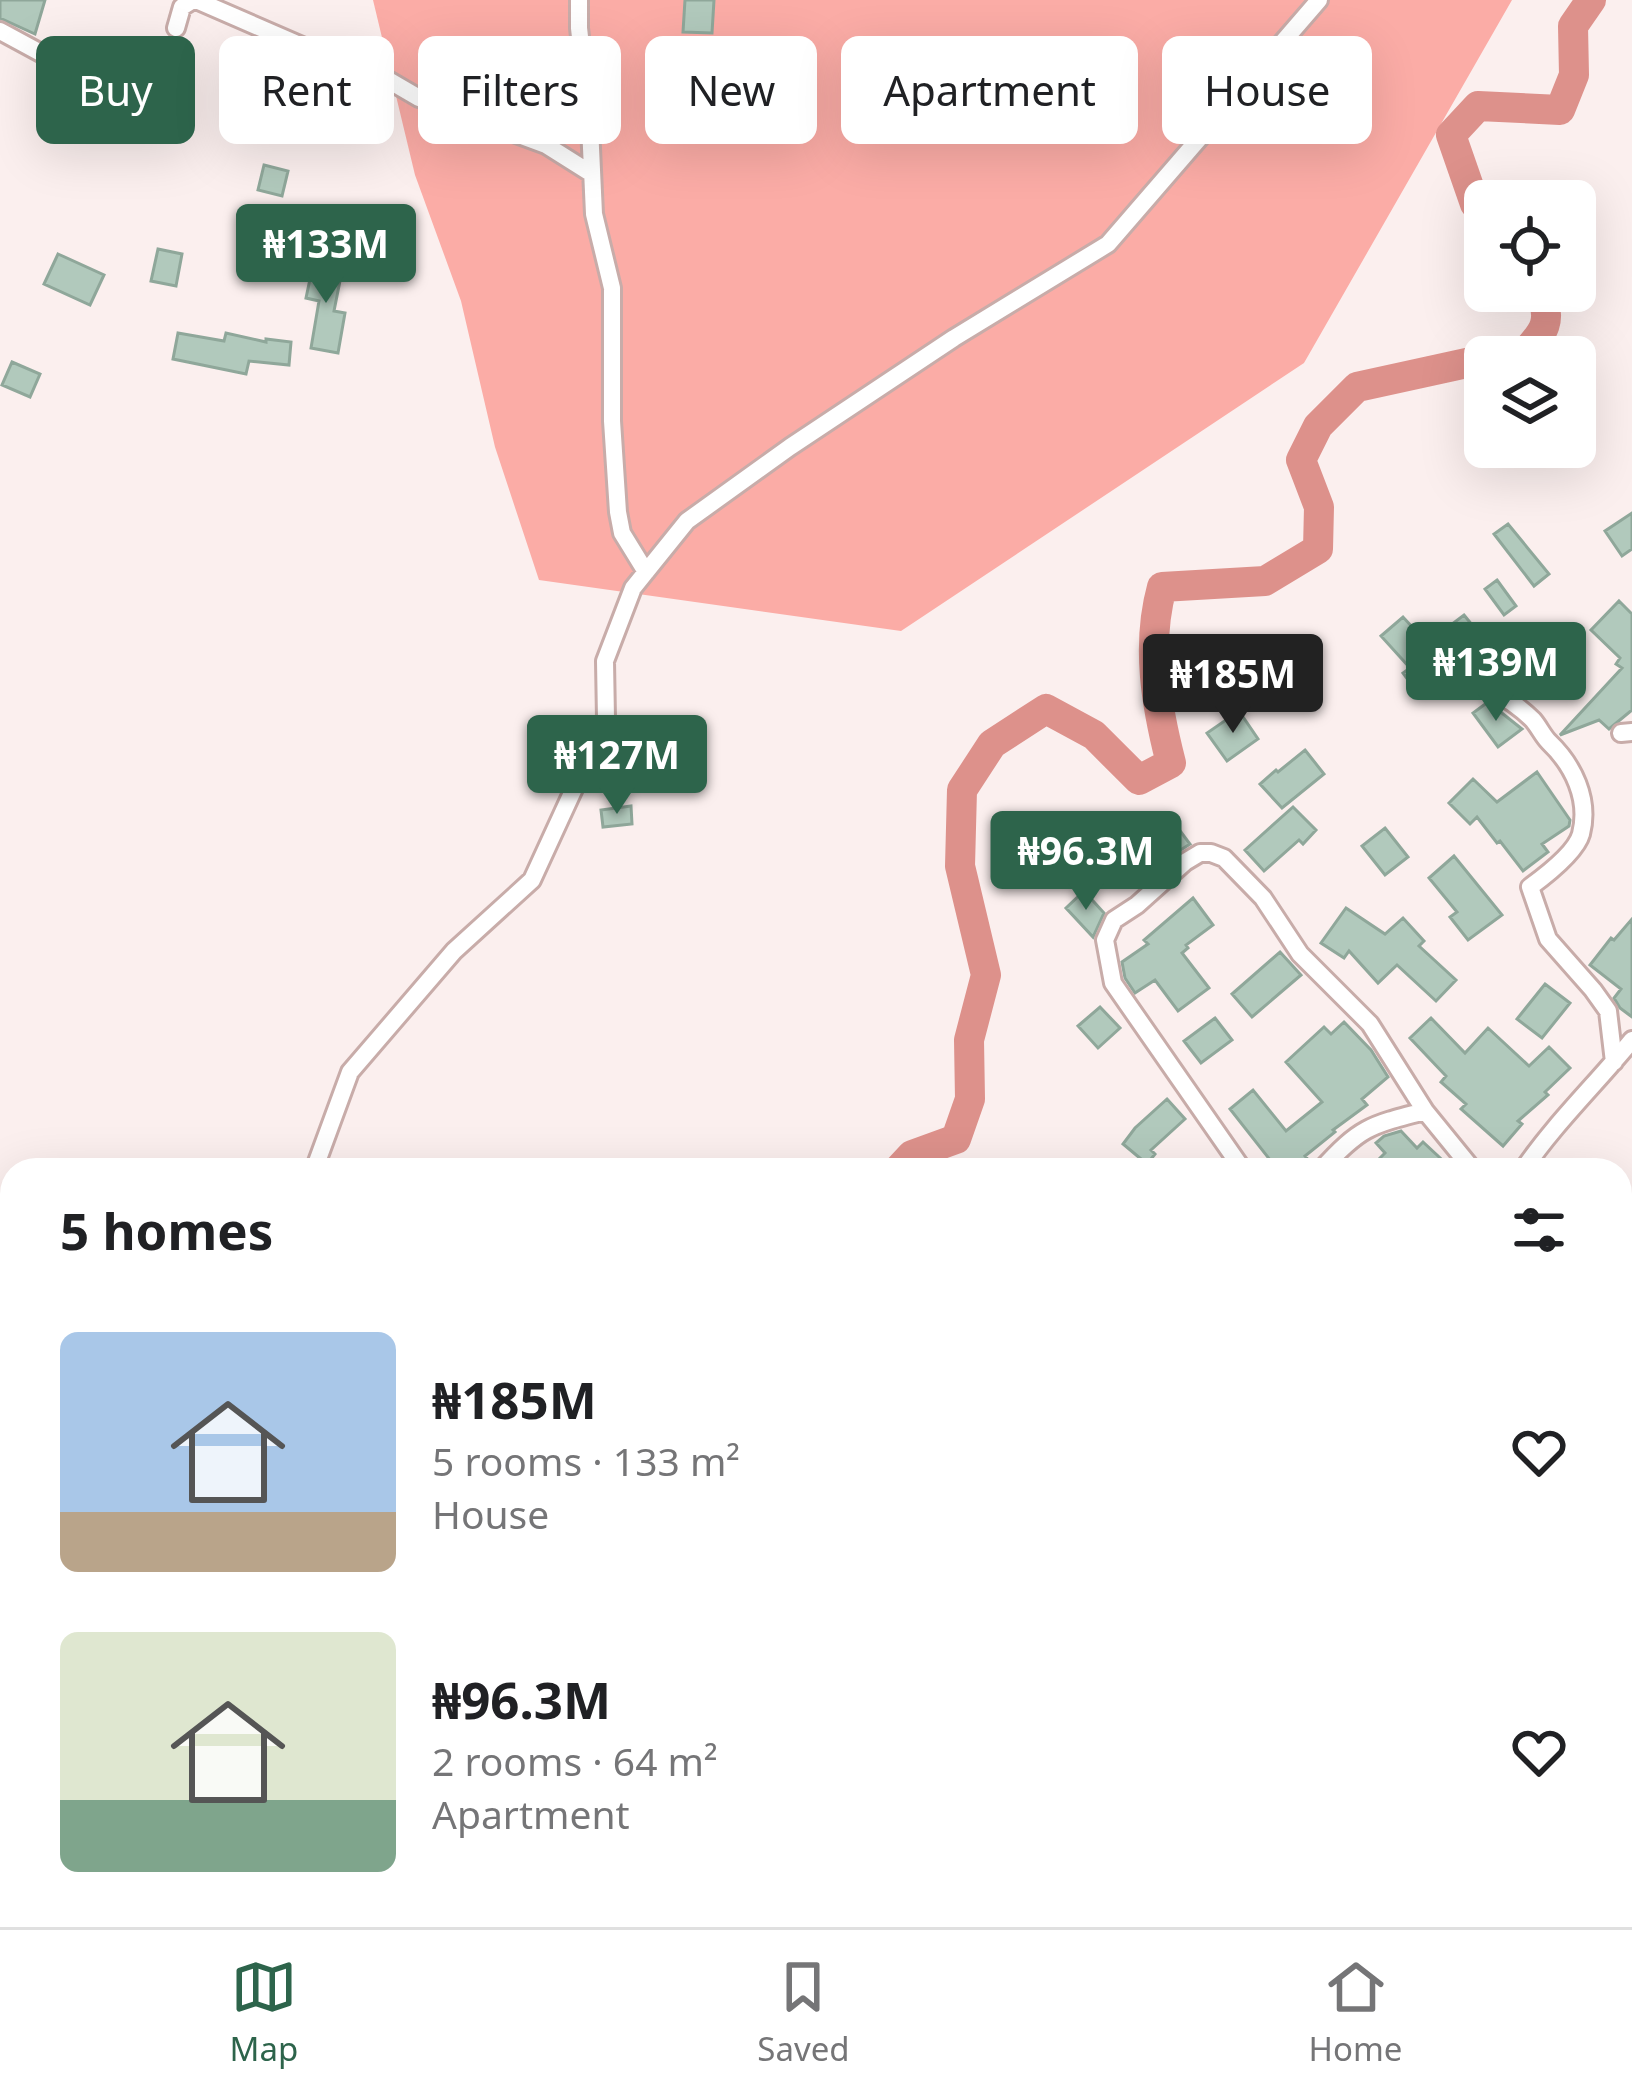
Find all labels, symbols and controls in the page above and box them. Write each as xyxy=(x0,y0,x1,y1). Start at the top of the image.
chip: Buy xyxy=(36,36,195,144)
chip: Rent xyxy=(219,36,394,144)
chip: Filters xyxy=(418,36,621,144)
chip: New xyxy=(645,36,817,144)
chip: Apartment xyxy=(841,36,1138,144)
chip: House xyxy=(1162,36,1372,144)
map controls xyxy=(1464,180,1596,468)
button: locate xyxy=(1464,180,1596,312)
pin: ₦133M xyxy=(242,204,410,306)
text: ₦133M xyxy=(263,216,389,269)
button: layers xyxy=(1464,336,1596,468)
pin: ₦139M xyxy=(1412,622,1580,724)
pin: ₦185M xyxy=(1149,634,1317,736)
text: ₦139M xyxy=(1433,634,1559,687)
text: ₦185M xyxy=(1170,646,1296,699)
pin: ₦127M xyxy=(533,715,701,817)
text: ₦127M xyxy=(554,727,680,780)
pin: ₦96.3M xyxy=(988,811,1184,913)
text: ₦96.3M xyxy=(1018,823,1154,876)
text: 5 homes xyxy=(60,1195,273,1265)
icon: filters xyxy=(1506,1197,1572,1263)
text: ₦185M xyxy=(432,1364,597,1434)
icon: home xyxy=(156,1380,300,1524)
icon: heart xyxy=(1506,1419,1572,1485)
text: 5 rooms · 133 m² xyxy=(432,1434,740,1487)
text: House xyxy=(432,1487,549,1540)
text: ₦96.3M xyxy=(432,1664,611,1734)
icon: home xyxy=(156,1680,300,1824)
icon: heart xyxy=(1506,1719,1572,1785)
text: 2 rooms · 64 m² xyxy=(432,1734,718,1787)
text: Apartment xyxy=(432,1787,630,1840)
tab: Map xyxy=(230,1954,298,2071)
tab: Saved xyxy=(757,1954,850,2071)
tab: Home xyxy=(1309,1954,1402,2071)

